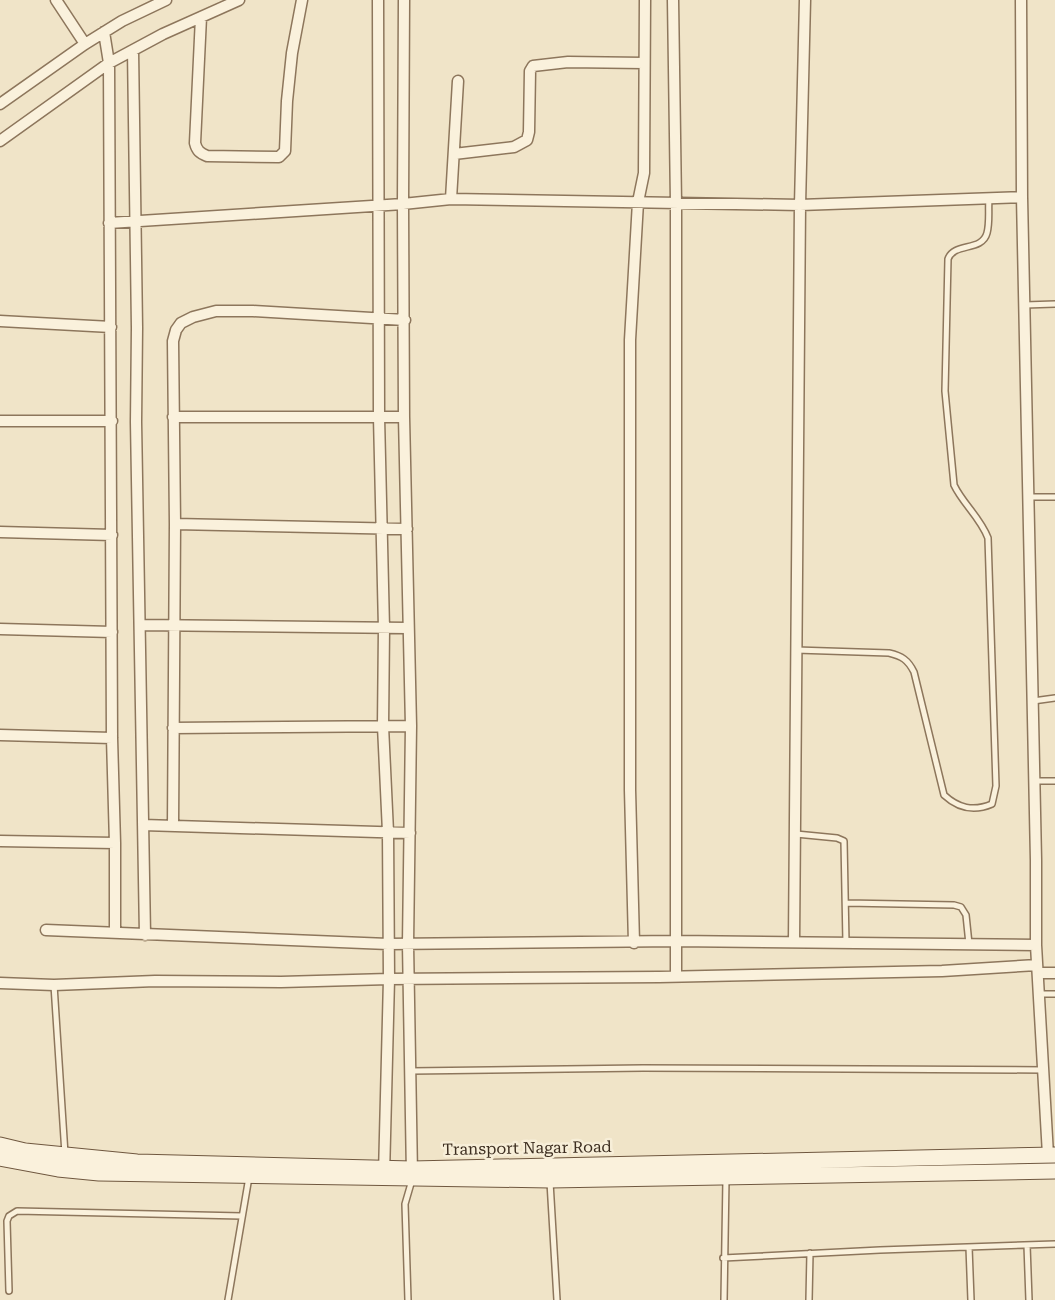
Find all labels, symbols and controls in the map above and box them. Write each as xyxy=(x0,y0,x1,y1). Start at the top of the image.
street label: Transport Nagar Road xyxy=(442,1137,612,1159)

